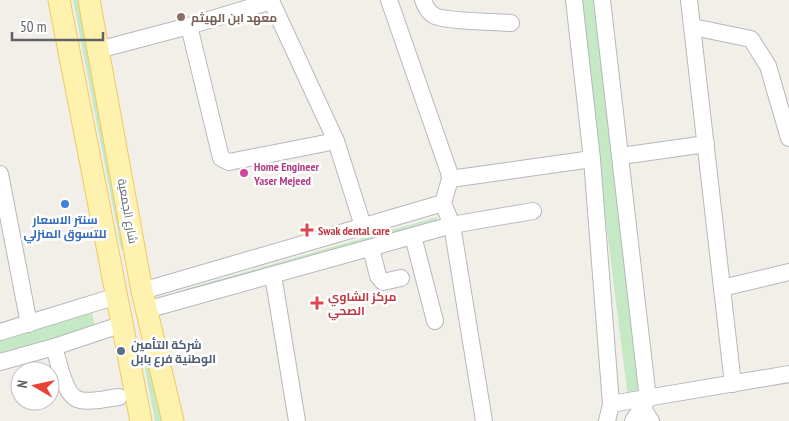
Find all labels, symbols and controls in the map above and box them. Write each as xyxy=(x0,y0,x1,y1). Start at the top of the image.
scale bar xyxy=(12,10,104,42)
place label: معهد ابن الهيثم xyxy=(191,10,277,26)
marker: معهد ابن الهيثم xyxy=(175,11,187,23)
text: 50 m xyxy=(20,17,46,36)
place label: Home Engineer Yaser Mejeed xyxy=(253,159,320,188)
marker: Home Engineer Yaser Mejeed xyxy=(238,167,250,179)
street label: شارع الجمعية xyxy=(114,177,141,245)
marker: سنتر الاسعار للتسوق المنزلي xyxy=(59,198,71,210)
place label: سنتر الاسعار للتسوق المنزلي xyxy=(24,212,106,244)
marker: Swak dental care xyxy=(300,223,314,237)
place label: Swak dental care xyxy=(318,223,390,238)
place label: مركز الشاوي الصحي xyxy=(328,289,396,321)
marker: مركز الشاوي الصحي xyxy=(310,296,324,310)
place label: شركة التأمين الوطنية فرع بابل xyxy=(131,337,216,368)
marker: شركة التأمين الوطنية فرع بابل xyxy=(115,345,127,357)
north arrow xyxy=(10,361,60,411)
text: N xyxy=(13,379,32,389)

